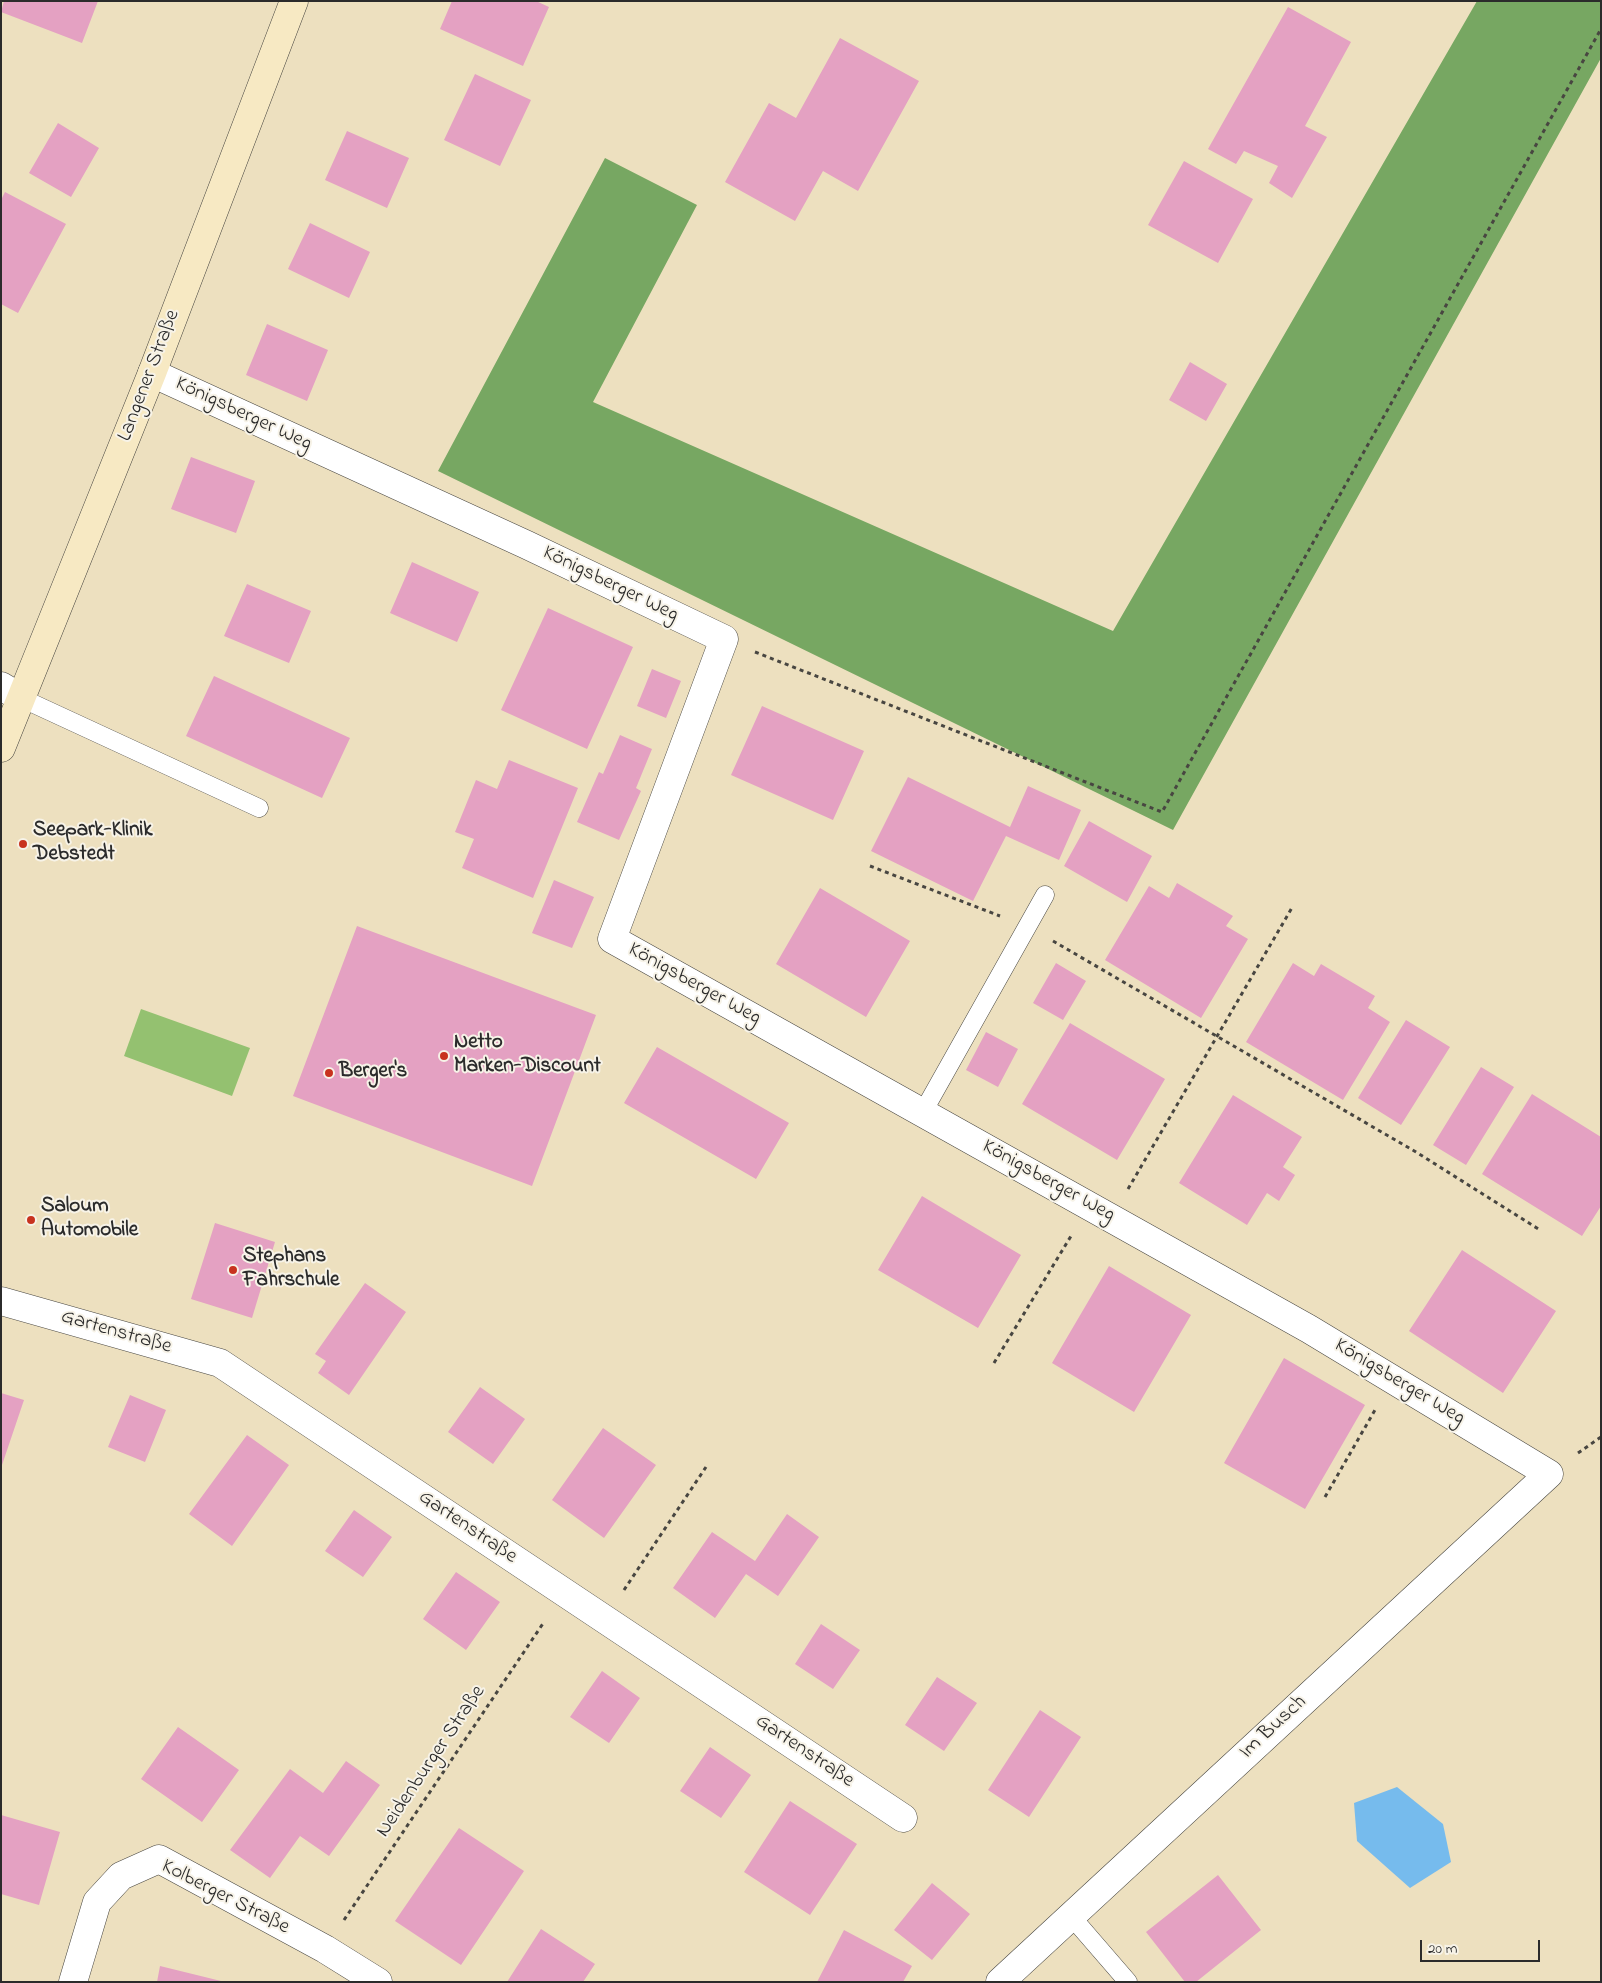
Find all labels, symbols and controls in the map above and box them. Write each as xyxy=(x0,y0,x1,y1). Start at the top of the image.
street label: Langener Straße xyxy=(113,307,187,445)
street label: Königsberger Weg xyxy=(171,372,315,458)
street label: Königsberger Weg xyxy=(538,541,682,629)
place label: Seepark-Klinik Debstedt xyxy=(33,819,152,869)
marker: Seepark-Klinik Debstedt xyxy=(17,838,29,850)
street label: Königsberger Weg xyxy=(623,938,765,1032)
place label: Netto Marken-Discount xyxy=(454,1031,601,1081)
marker: Netto Marken-Discount xyxy=(438,1050,450,1062)
place label: Berger's xyxy=(339,1060,407,1086)
marker: Berger's xyxy=(323,1067,335,1079)
street label: Königsberger Weg xyxy=(977,1135,1119,1229)
place label: Saloum Automobile xyxy=(41,1195,138,1245)
marker: Saloum Automobile xyxy=(25,1214,37,1226)
place label: Stephans Fahrschule xyxy=(243,1245,339,1295)
marker: Stephans Fahrschule xyxy=(227,1264,239,1276)
street label: Gartenstraße xyxy=(58,1305,174,1361)
street label: Königsberger Weg xyxy=(1329,1334,1469,1432)
street label: Gartenstraße xyxy=(413,1486,521,1570)
street label: Neidenburger Straße xyxy=(372,1681,492,1843)
street label: Im Busch xyxy=(1235,1691,1313,1765)
street label: Gartenstraße xyxy=(750,1710,858,1794)
street label: Kolberger Straße xyxy=(157,1855,293,1941)
scale bar xyxy=(1422,1930,1542,1962)
text: 20 m xyxy=(1428,1938,1457,1960)

